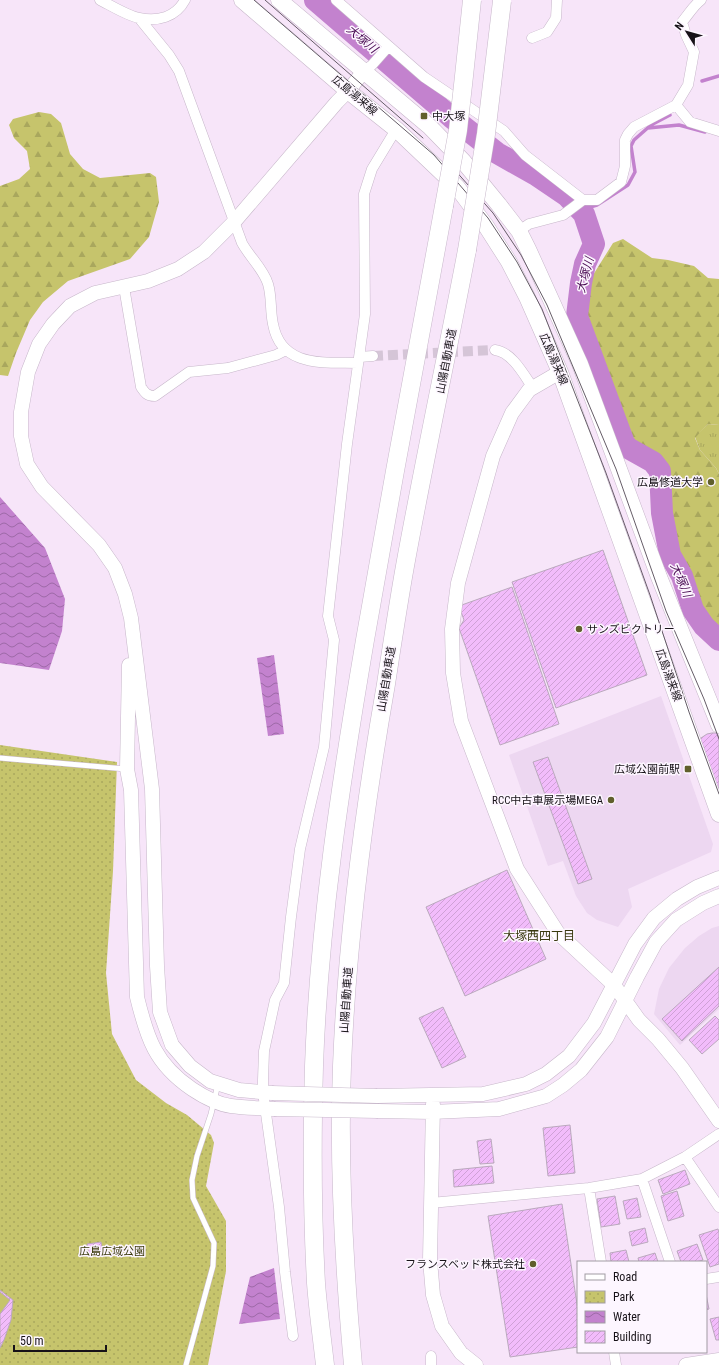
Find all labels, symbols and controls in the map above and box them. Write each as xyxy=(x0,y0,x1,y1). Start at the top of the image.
north arrow xyxy=(667,12,707,52)
text: N xyxy=(672,19,687,33)
water label: 大塚川 xyxy=(344,22,382,57)
street label: 広島湯来線 xyxy=(329,73,380,118)
place label: 中大塚 xyxy=(432,110,465,123)
marker: 中大塚 xyxy=(419,111,429,121)
water label: 大塚川 xyxy=(574,254,597,294)
street label: 山陽自動車道 xyxy=(434,327,459,395)
street label: 広島湯来線 xyxy=(537,331,570,387)
place label: 広島修道大学 xyxy=(637,476,703,489)
marker: 広島修道大学 xyxy=(706,477,716,487)
water label: 大塚川 xyxy=(668,561,695,601)
place label: サンズビクトリー xyxy=(587,623,675,636)
marker: サンズビクトリー xyxy=(574,624,584,634)
street label: 山陽自動車道 xyxy=(375,645,398,713)
street label: 広島湯来線 xyxy=(653,647,684,703)
place label: 広域公園前駅 xyxy=(614,763,680,776)
marker: 広域公園前駅 xyxy=(683,764,693,774)
place label: RCC中古車展示場MEGA xyxy=(492,794,604,807)
marker: RCC中古車展示場MEGA xyxy=(606,795,616,805)
district label: 大塚西四丁目 xyxy=(503,929,575,943)
street label: 山陽自動車道 xyxy=(338,967,355,1033)
park label: 広島広域公園 xyxy=(79,1245,145,1258)
place label: フランスベッド株式会社 xyxy=(405,1258,525,1271)
marker: フランスベッド株式会社 xyxy=(528,1259,538,1269)
legend xyxy=(577,1261,707,1353)
text: Road xyxy=(613,1270,637,1284)
text: Park xyxy=(613,1290,635,1304)
text: Water xyxy=(613,1310,641,1324)
scale bar xyxy=(14,1327,106,1353)
text: Building xyxy=(613,1330,651,1344)
text: 50 m xyxy=(20,1334,44,1348)

